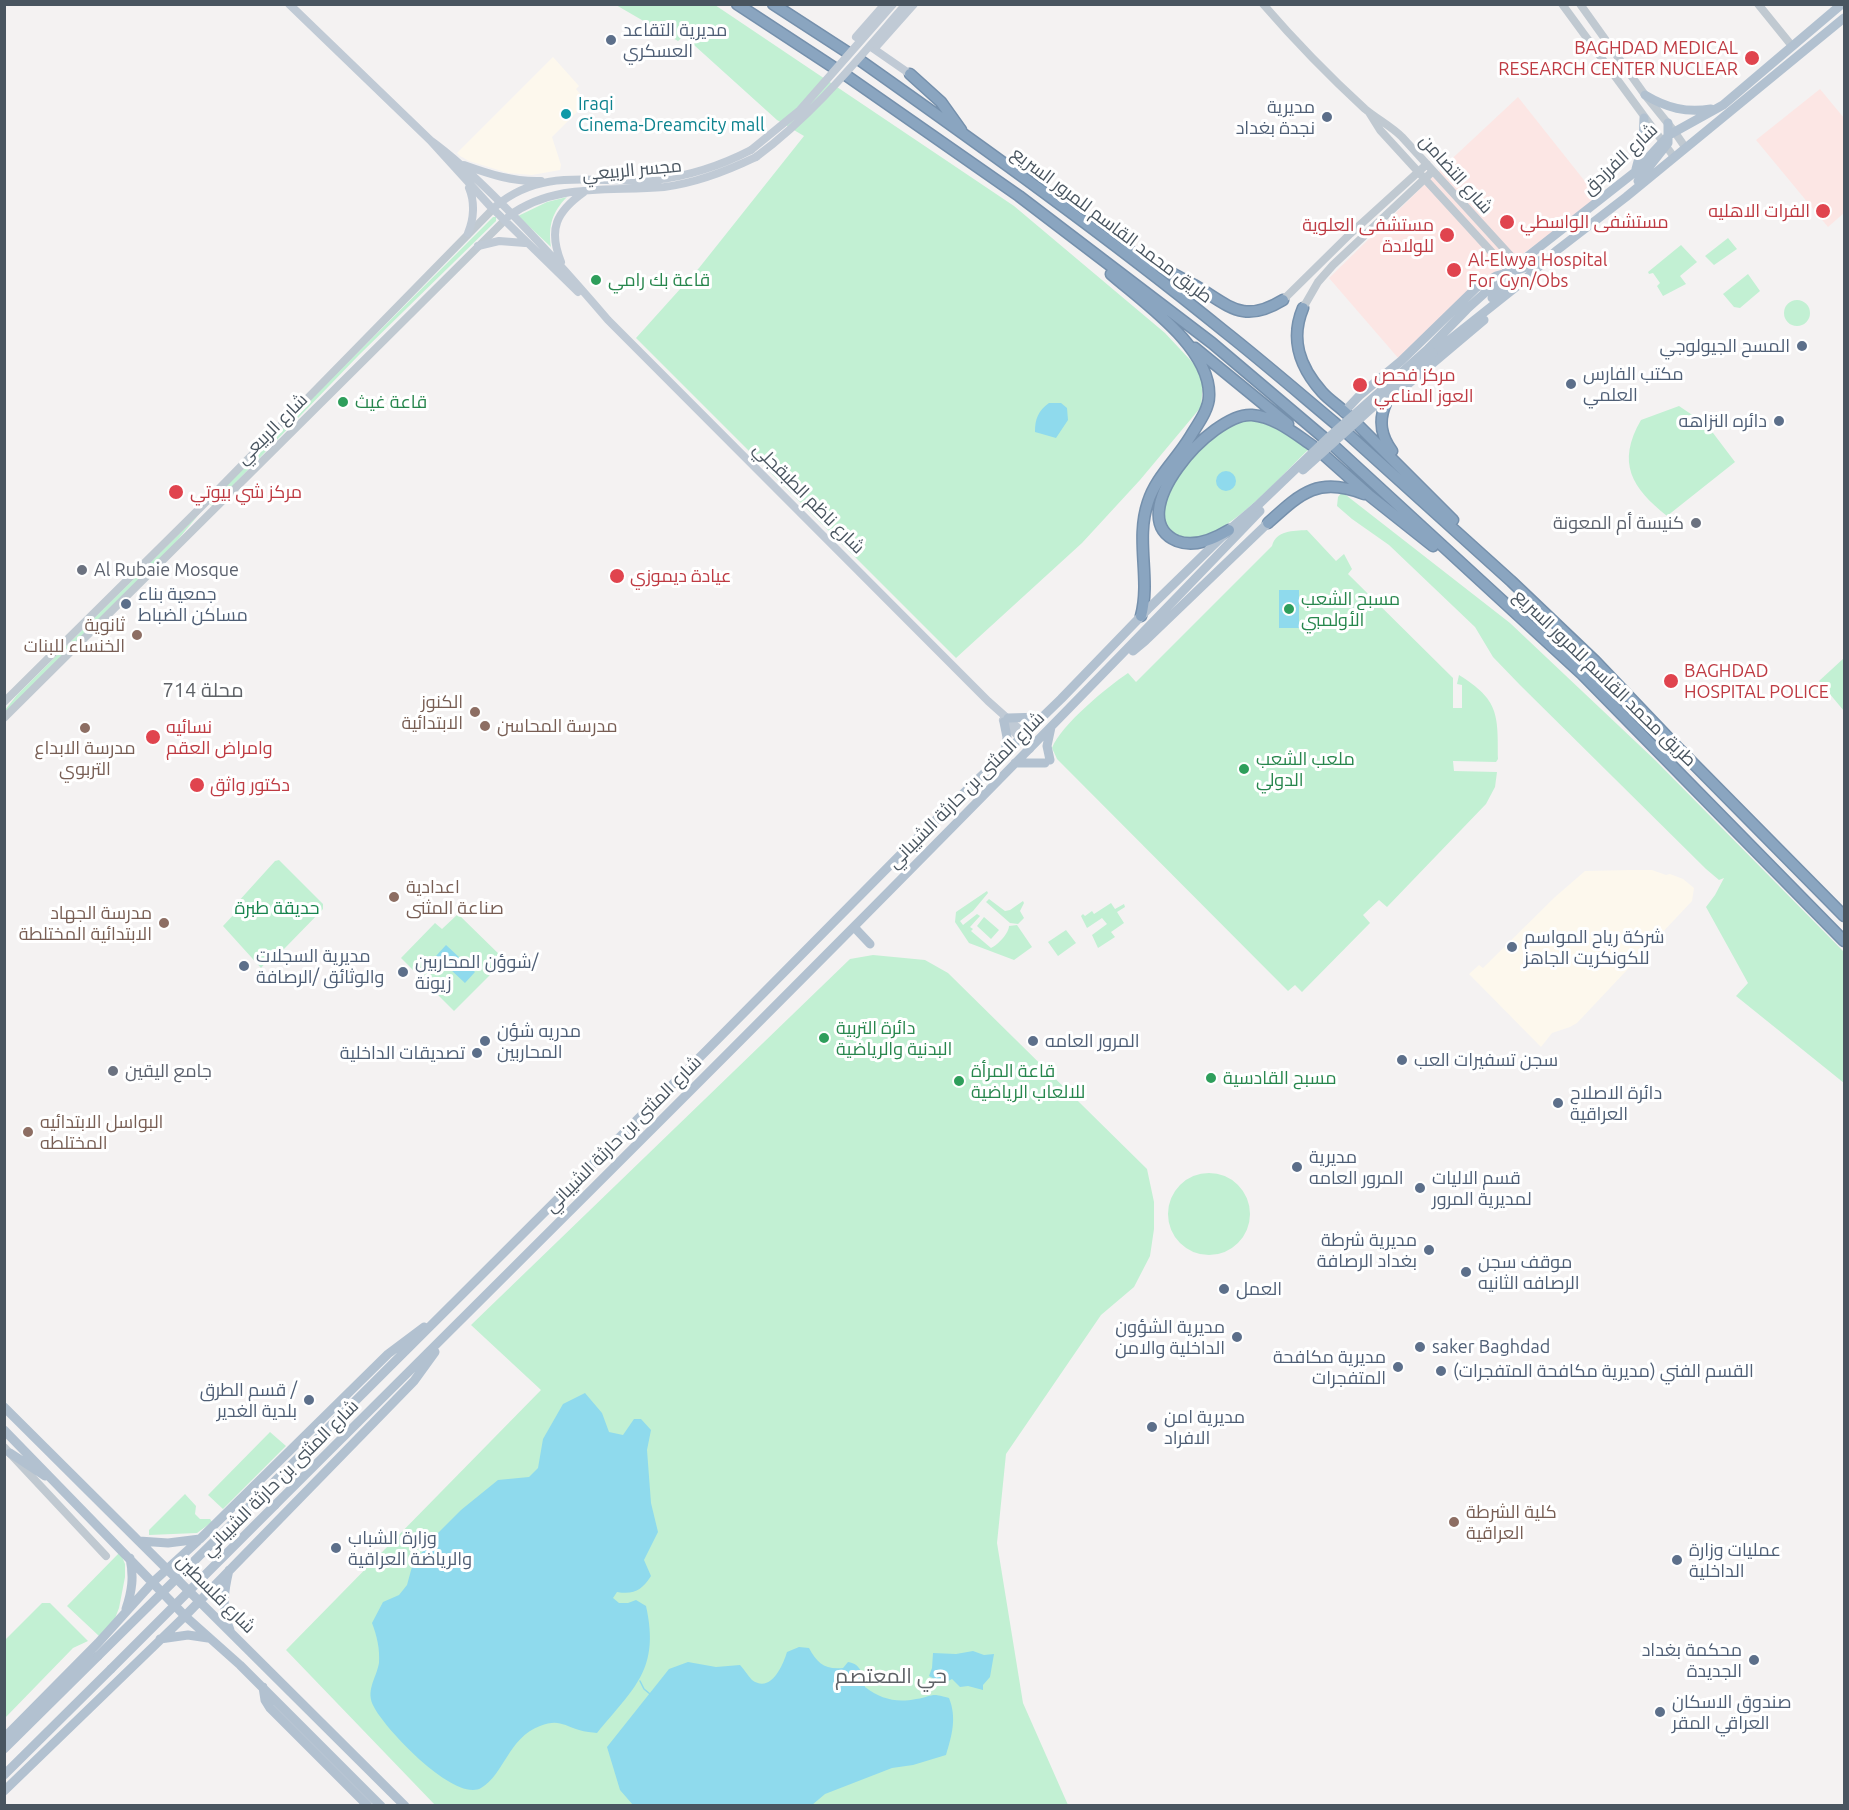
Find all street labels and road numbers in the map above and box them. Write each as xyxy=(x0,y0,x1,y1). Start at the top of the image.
street label: شارع الفرزدق xyxy=(1578,119,1662,199)
street label: شارع التضامن xyxy=(1415,130,1497,218)
street label: طريق محمد القاسم للمرور السريع xyxy=(1007,142,1217,308)
street label: مجسر الربيعي xyxy=(581,155,683,185)
street label: شارع الربيعي xyxy=(232,389,312,469)
street label: شارع ناظم الطبقجلي xyxy=(749,438,869,558)
street label: طريق محمد القاسم للمرور السريع xyxy=(1509,585,1701,771)
street label: شارع المثنى بن حارثة الشيباني xyxy=(883,707,1049,873)
street label: شارع المثنى بن حارثة الشيباني xyxy=(540,1051,706,1217)
street label: شارع المثنى بن حارثة الشيباني xyxy=(197,1395,363,1561)
street label: شارع فلسطين xyxy=(172,1550,260,1638)

